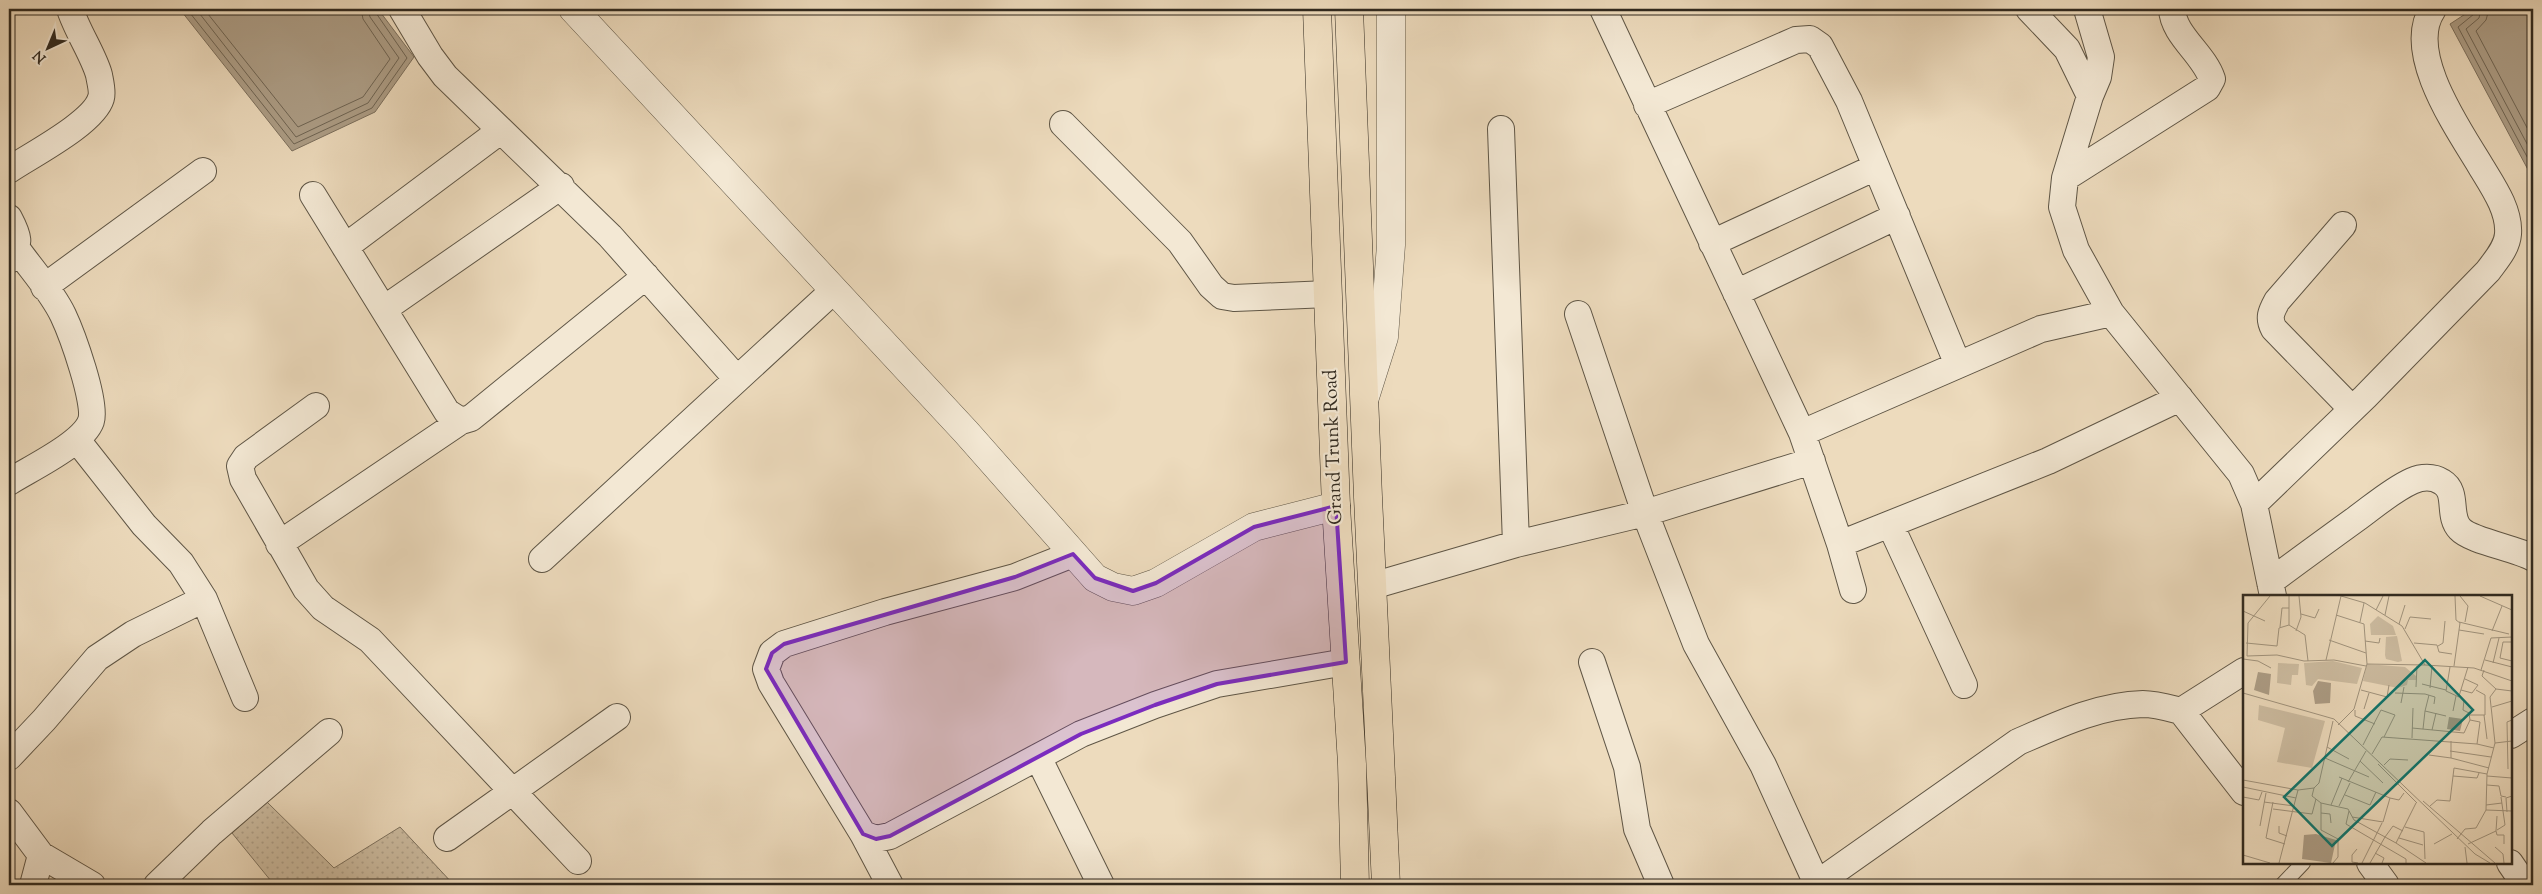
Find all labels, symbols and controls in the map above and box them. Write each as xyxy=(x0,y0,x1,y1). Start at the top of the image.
north arrow xyxy=(22,22,72,72)
text: N xyxy=(29,45,51,67)
street label: Grand Trunk Road xyxy=(1318,369,1350,525)
inset map xyxy=(2243,595,2512,864)

